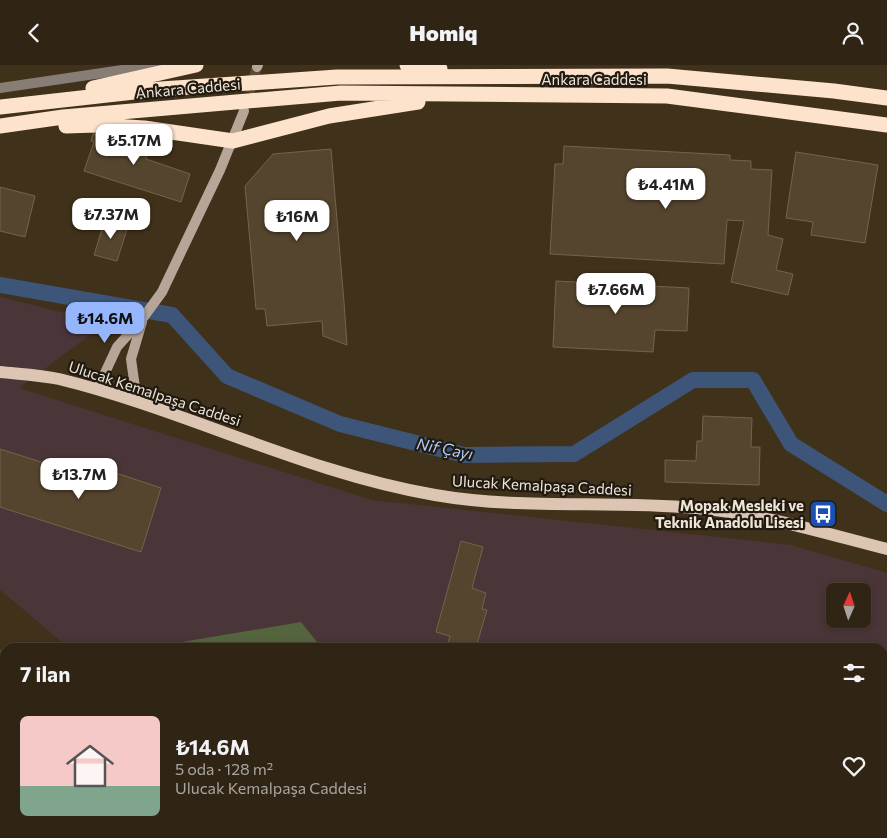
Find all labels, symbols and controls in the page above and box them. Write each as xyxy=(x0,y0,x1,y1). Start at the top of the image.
icon: back xyxy=(20,19,48,47)
text: Homiq xyxy=(409,19,478,46)
icon: person xyxy=(839,19,867,47)
street label: Ankara Caddesi xyxy=(541,70,647,88)
street label: Ankara Caddesi xyxy=(135,74,241,102)
pin: ₺5.17M xyxy=(93,123,175,166)
text: ₺5.17M xyxy=(107,130,161,149)
pin: ₺4.41M xyxy=(625,167,707,210)
text: ₺4.41M xyxy=(637,174,695,193)
pin: ₺7.37M xyxy=(70,197,152,240)
pin: ₺16M xyxy=(267,199,327,242)
text: ₺7.37M xyxy=(83,204,139,223)
text: ₺16M xyxy=(275,206,319,225)
pin: ₺7.66M xyxy=(575,273,657,315)
text: ₺7.66M xyxy=(587,279,645,298)
pin: ₺14.6M xyxy=(64,301,146,344)
text: ₺14.6M xyxy=(77,308,133,327)
street label: Ulucak Kemalpaşa Caddesi xyxy=(67,357,243,429)
water label: Nif Çayı xyxy=(415,433,475,463)
pin: ₺13.7M xyxy=(38,457,120,500)
text: ₺13.7M xyxy=(51,464,107,483)
street label: Ulucak Kemalpaşa Caddesi xyxy=(452,471,632,499)
place label: Mopak Mesleki ve Teknik Anadolu Lisesi xyxy=(655,496,804,531)
bus stop icon: Mopak Mesleki ve Teknik Anadolu Lisesi xyxy=(808,499,838,529)
north arrow xyxy=(826,583,871,627)
map controls xyxy=(826,583,871,628)
icon: filters xyxy=(840,659,868,687)
text: 7 ilan xyxy=(20,661,70,686)
text: ₺14.6M xyxy=(175,734,250,759)
icon: home xyxy=(60,736,120,796)
icon: heart xyxy=(840,752,868,780)
text: 5 oda · 128 m² xyxy=(175,759,273,778)
text: Ulucak Kemalpaşa Caddesi xyxy=(175,778,367,797)

